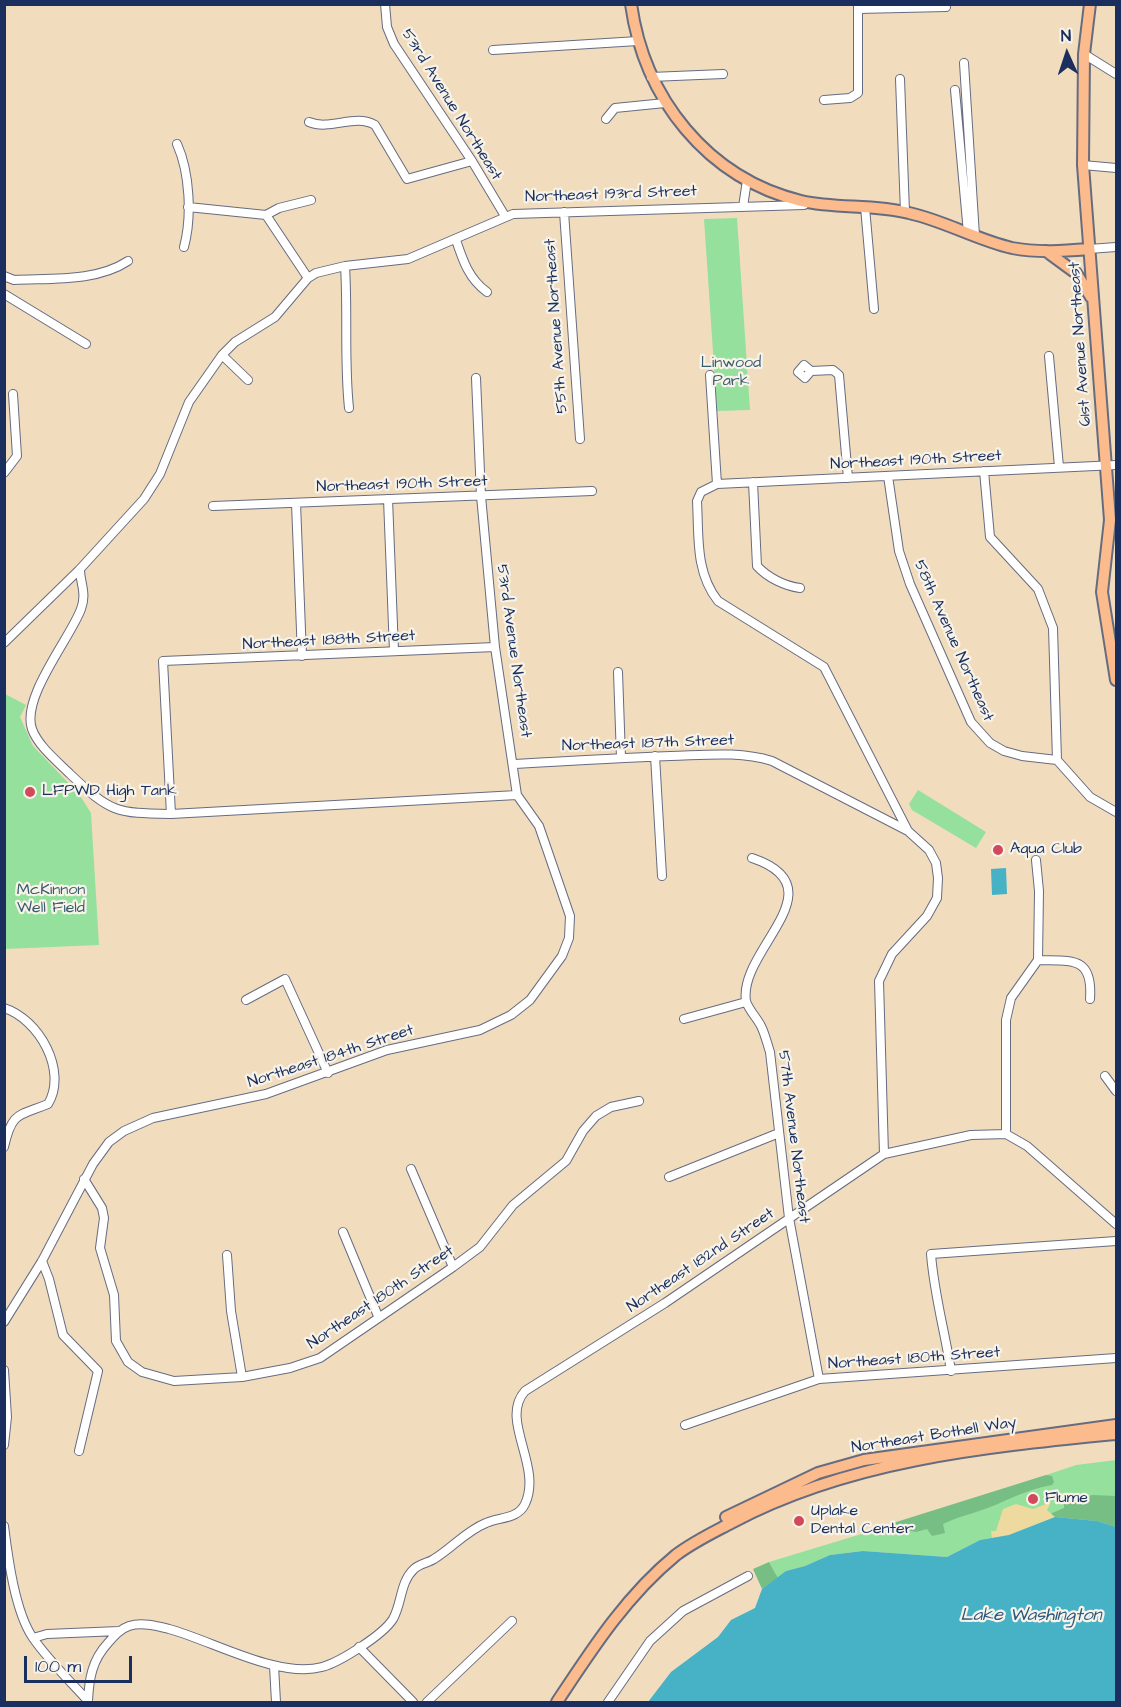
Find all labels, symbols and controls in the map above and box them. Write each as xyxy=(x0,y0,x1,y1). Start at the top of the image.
north arrow xyxy=(1037,24,1097,84)
text: N xyxy=(1060,25,1072,47)
street label: 53rd Avenue Northeast xyxy=(397,26,505,184)
street label: Northeast 193rd Street xyxy=(525,182,697,208)
street label: 55th Avenue Northeast xyxy=(541,238,573,414)
street label: 61st Avenue Northeast xyxy=(1066,261,1096,427)
park label: Linwood Park xyxy=(701,354,761,392)
street label: Northeast 190th Street xyxy=(830,447,1002,475)
street label: Northeast 190th Street xyxy=(316,472,488,498)
street label: 58th Avenue Northeast xyxy=(909,557,997,725)
street label: 53rd Avenue Northeast xyxy=(491,563,535,739)
street label: Northeast 188th Street xyxy=(242,627,416,655)
street label: Northeast 187th Street xyxy=(562,731,734,757)
place label: LFPWD High Tank xyxy=(42,782,177,802)
marker: LFPWD High Tank xyxy=(23,785,37,799)
place label: Aqua Club xyxy=(1010,840,1082,860)
marker: Aqua Club xyxy=(991,843,1005,857)
park label: McKinnon Well Field xyxy=(17,881,85,919)
street label: Northeast 184th Street xyxy=(246,1021,416,1093)
street label: 57th Avenue Northeast xyxy=(773,1050,813,1224)
street label: Northeast 182nd Street xyxy=(624,1205,778,1317)
street label: Northeast 180th Street xyxy=(304,1242,458,1354)
street label: Northeast 180th Street xyxy=(827,1343,1001,1375)
street label: Northeast Bothell Way xyxy=(850,1413,1018,1459)
place label: Flume xyxy=(1045,1489,1088,1509)
marker: Flume xyxy=(1026,1492,1040,1506)
place label: Uplake Dental Center xyxy=(811,1502,914,1540)
marker: Uplake Dental Center xyxy=(792,1514,806,1528)
water label: Lake Washington xyxy=(960,1605,1102,1627)
scale bar xyxy=(27,1644,135,1682)
text: 100 m xyxy=(35,1654,81,1679)

